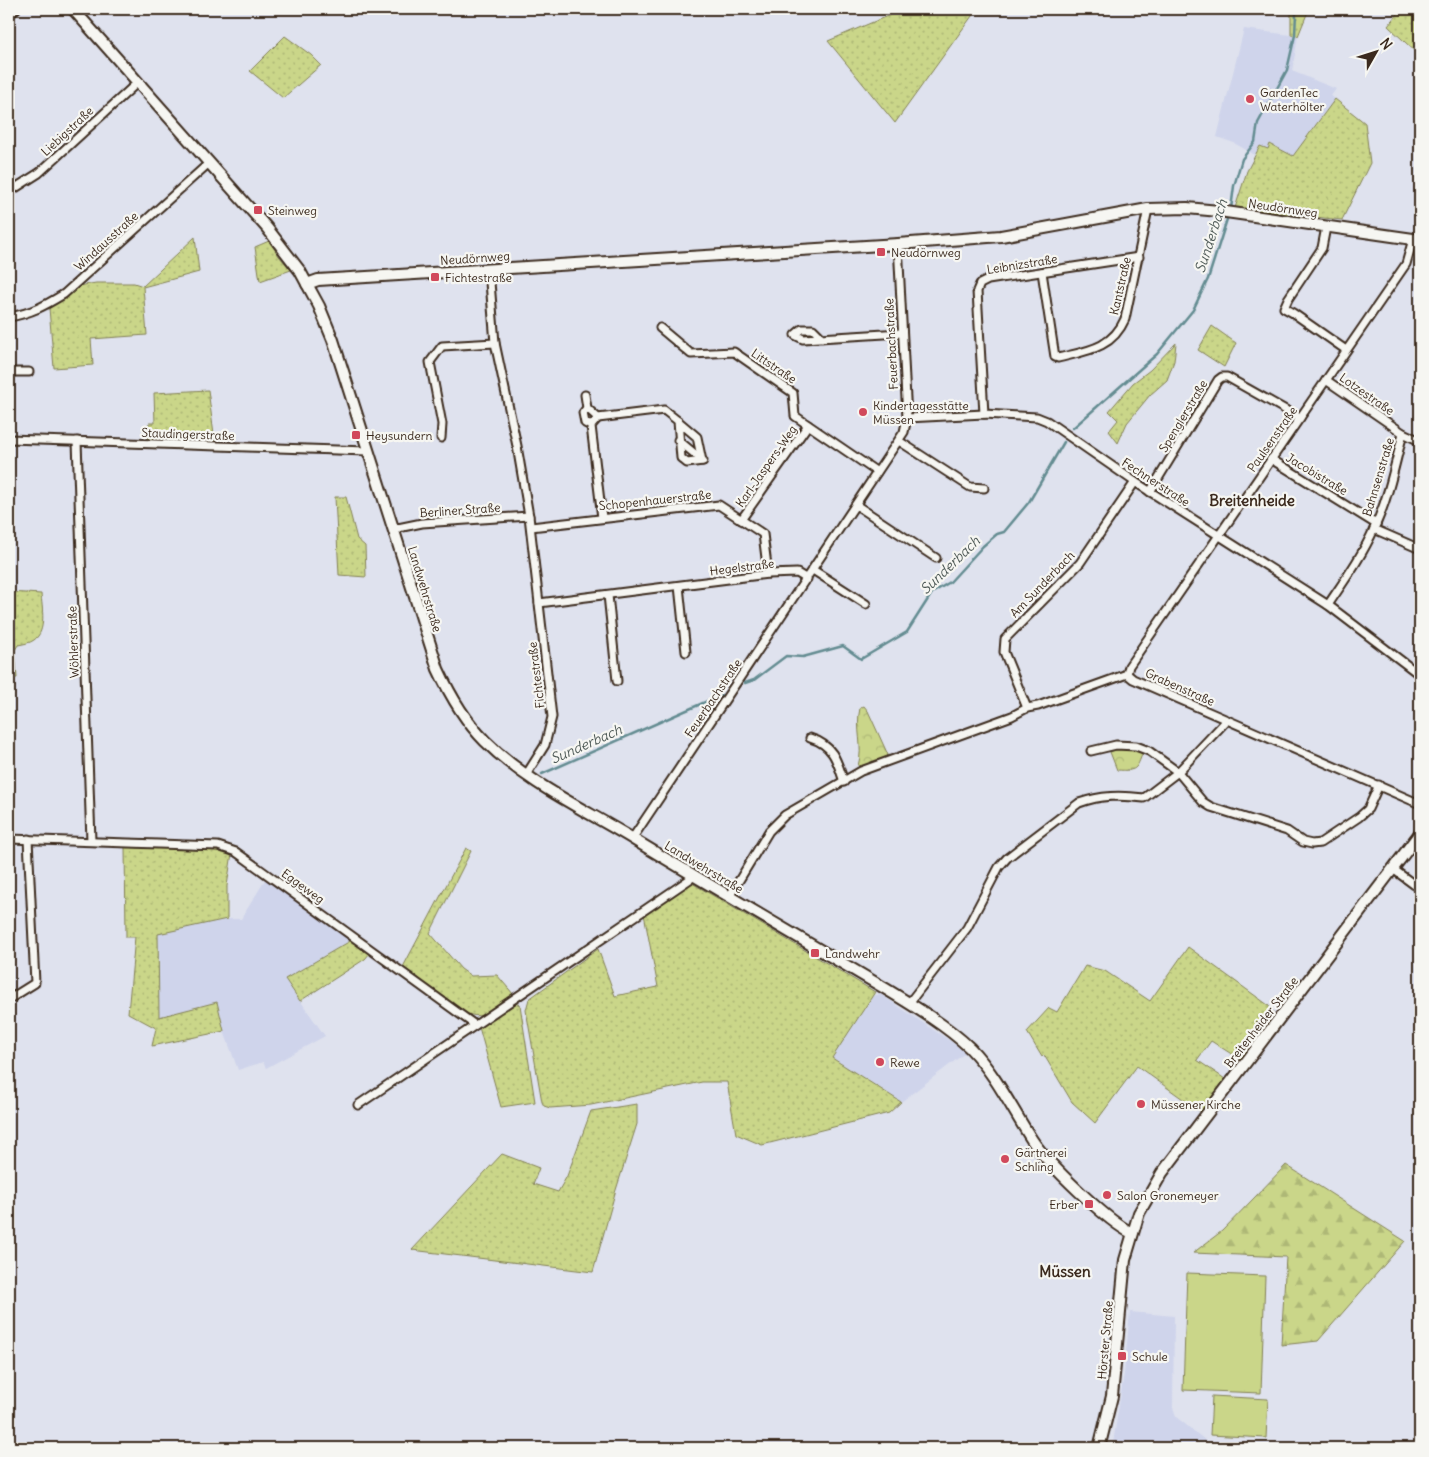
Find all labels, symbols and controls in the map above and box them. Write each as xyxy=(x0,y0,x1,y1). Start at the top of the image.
north arrow xyxy=(1352,28,1402,78)
text: N xyxy=(1376,34,1396,53)
place label: GardenTec Waterhölter xyxy=(1260,85,1324,114)
marker: GardenTec Waterhölter xyxy=(1244,93,1256,105)
street label: Liebigstraße xyxy=(38,103,96,159)
water label: Sunderbach xyxy=(1191,196,1232,275)
street label: Neudörnweg xyxy=(1247,196,1319,220)
place label: Steinweg xyxy=(268,203,317,218)
marker: Steinweg xyxy=(252,204,264,216)
street label: Windausstraße xyxy=(71,208,141,274)
place label: Neudörnweg xyxy=(891,245,961,260)
marker: Neudörnweg xyxy=(875,246,887,258)
street label: Neudörnweg xyxy=(440,248,510,268)
street label: Leibnizstraße xyxy=(986,251,1058,277)
street label: Kantstraße xyxy=(1106,255,1134,317)
place label: Fichtestraße xyxy=(445,270,512,285)
marker: Fichtestraße xyxy=(429,271,441,283)
street label: Feuerbachstraße xyxy=(881,298,901,390)
street label: Littstraße xyxy=(748,345,800,387)
street label: Lotzestraße xyxy=(1337,370,1397,418)
street label: Spenglerstraße xyxy=(1156,377,1210,455)
place label: Kindertagesstätte Müssen xyxy=(873,398,969,427)
street label: Paulsenstraße xyxy=(1244,403,1300,475)
marker: Kindertagesstätte Müssen xyxy=(857,406,869,418)
street label: Karl-Jaspers-Weg xyxy=(732,422,800,510)
street label: Staudingerstraße xyxy=(141,425,235,443)
place label: Heysundern xyxy=(366,428,433,443)
marker: Heysundern xyxy=(350,429,362,441)
street label: Bahnsenstraße xyxy=(1359,436,1397,518)
street label: Jacobistraße xyxy=(1284,450,1350,498)
street label: Fechnerstraße xyxy=(1119,454,1193,510)
street label: Schopenhauerstraße xyxy=(598,487,712,513)
district label: Breitenheide xyxy=(1209,491,1295,510)
street label: Berliner Straße xyxy=(419,500,501,520)
water label: Sunderbach xyxy=(916,531,984,598)
street label: Landwehrstraße xyxy=(405,544,445,634)
street label: Am Sunderbach xyxy=(1007,548,1077,620)
street label: Hegelstraße xyxy=(709,556,775,578)
street label: Wöhlerstraße xyxy=(64,606,82,678)
street label: Fichtestraße xyxy=(524,641,548,709)
street label: Feuerbachstraße xyxy=(681,656,745,740)
street label: Grabenstraße xyxy=(1143,665,1217,709)
water label: Sunderbach xyxy=(547,720,625,768)
street label: Landwehrstraße xyxy=(662,838,746,896)
street label: Eggeweg xyxy=(279,865,327,907)
place label: Landwehr xyxy=(825,946,880,961)
marker: Landwehr xyxy=(809,947,821,959)
street label: Breitenheider Straße xyxy=(1221,974,1301,1070)
place label: Rewe xyxy=(890,1055,920,1070)
marker: Rewe xyxy=(874,1056,886,1068)
place label: Müssener Kirche xyxy=(1151,1097,1241,1112)
marker: Müssener Kirche xyxy=(1135,1098,1147,1110)
place label: Gärtnerei Schling xyxy=(1015,1145,1067,1174)
marker: Gärtnerei Schling xyxy=(999,1153,1011,1165)
place label: Salon Gronemeyer xyxy=(1117,1188,1219,1203)
marker: Salon Gronemeyer xyxy=(1101,1189,1113,1201)
place label: Erber xyxy=(1049,1197,1079,1212)
marker: Erber xyxy=(1083,1198,1095,1210)
district label: Müssen xyxy=(1039,1262,1091,1281)
street label: Hörster Straße xyxy=(1094,1300,1116,1380)
place label: Schule xyxy=(1132,1349,1168,1364)
marker: Schule xyxy=(1116,1350,1128,1362)

